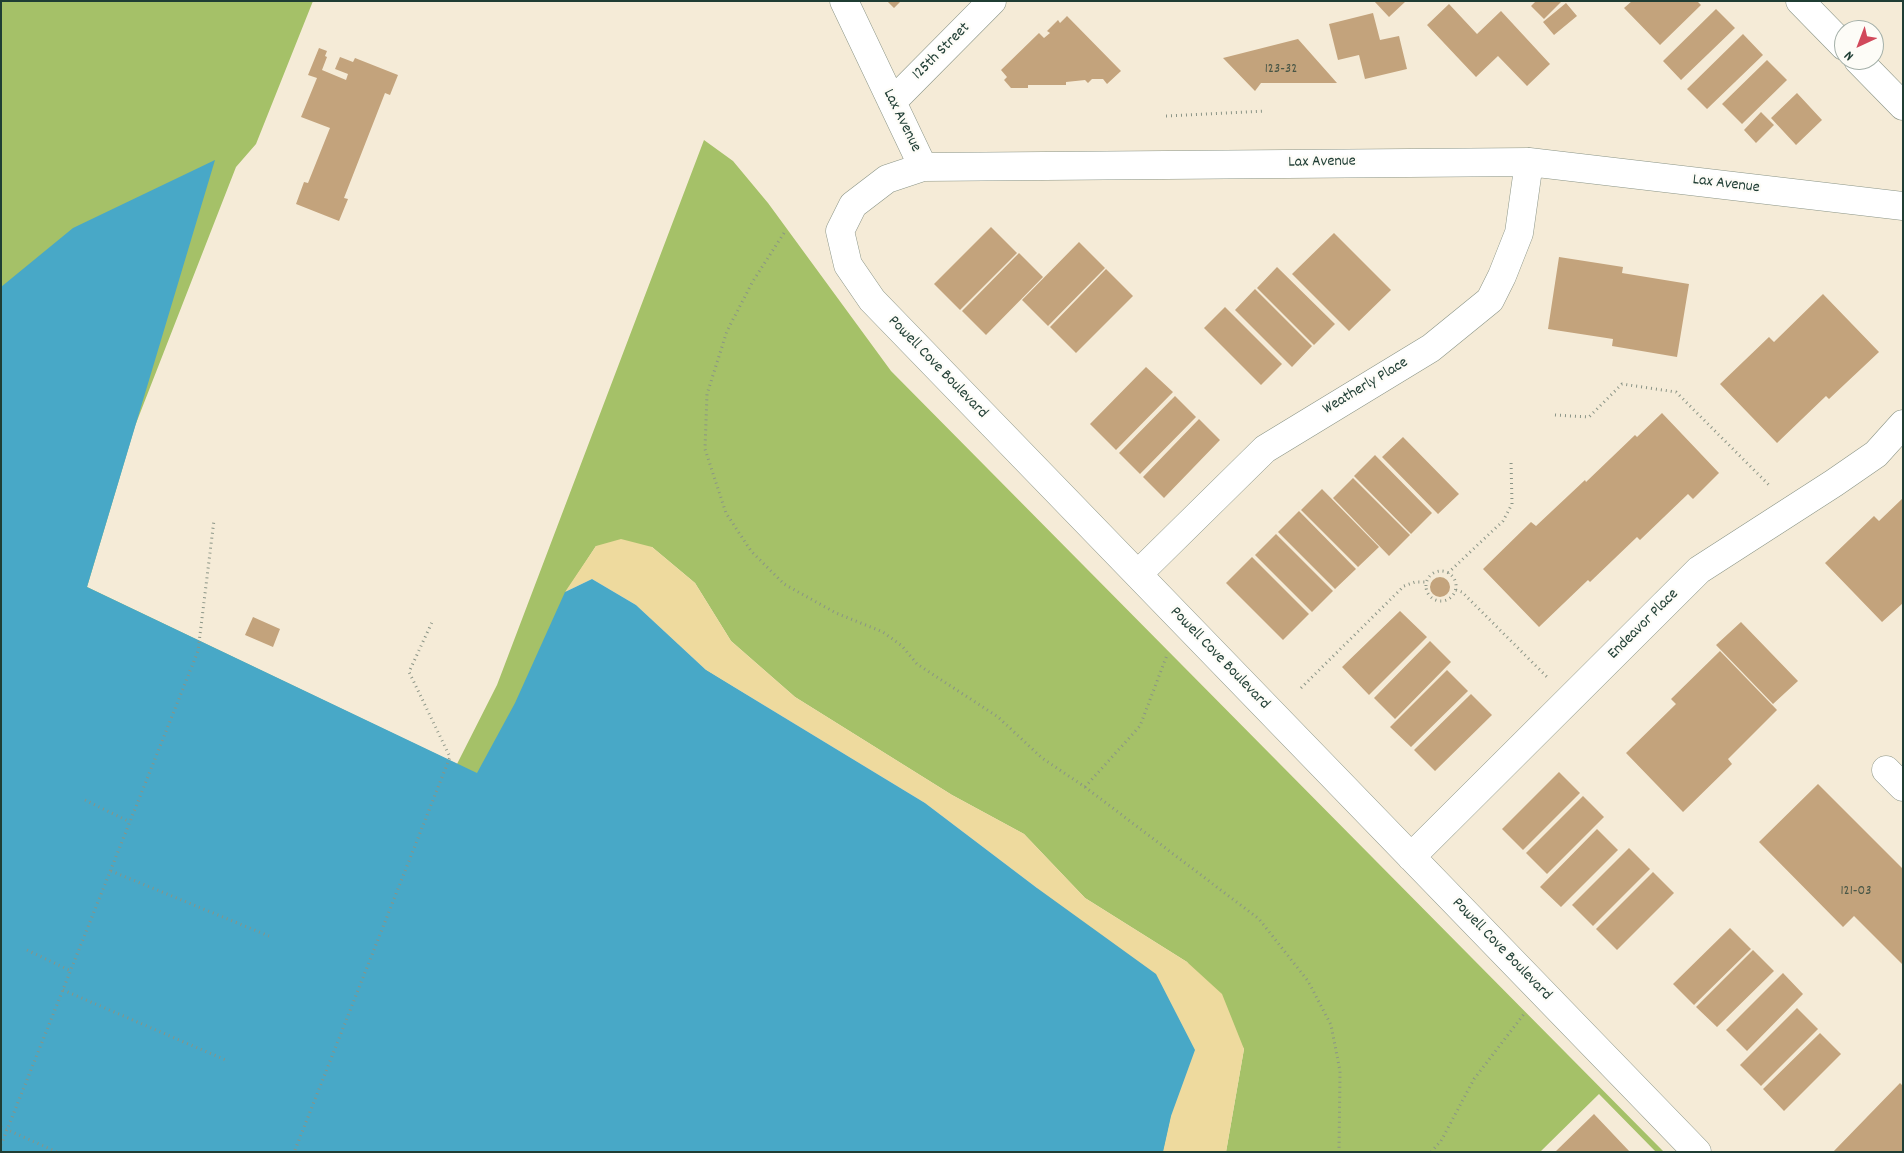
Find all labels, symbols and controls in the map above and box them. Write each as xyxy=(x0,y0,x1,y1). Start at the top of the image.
street label: 125th Street xyxy=(909,19,975,85)
north arrow xyxy=(1834,20,1884,70)
text: N xyxy=(1840,46,1859,65)
house number: 123-32 xyxy=(1265,62,1297,78)
street label: Lax Avenue xyxy=(878,86,924,156)
street label: Lax Avenue xyxy=(1288,153,1356,173)
street label: Lax Avenue xyxy=(1691,171,1761,199)
street label: Powell Cove Boulevard xyxy=(883,313,991,423)
street label: Weatherly Place xyxy=(1320,354,1412,420)
street label: Endeavor Place xyxy=(1605,586,1683,664)
street label: Powell Cove Boulevard xyxy=(1165,604,1273,714)
house number: 121-03 xyxy=(1841,884,1871,900)
street label: Powell Cove Boulevard xyxy=(1447,895,1555,1005)

